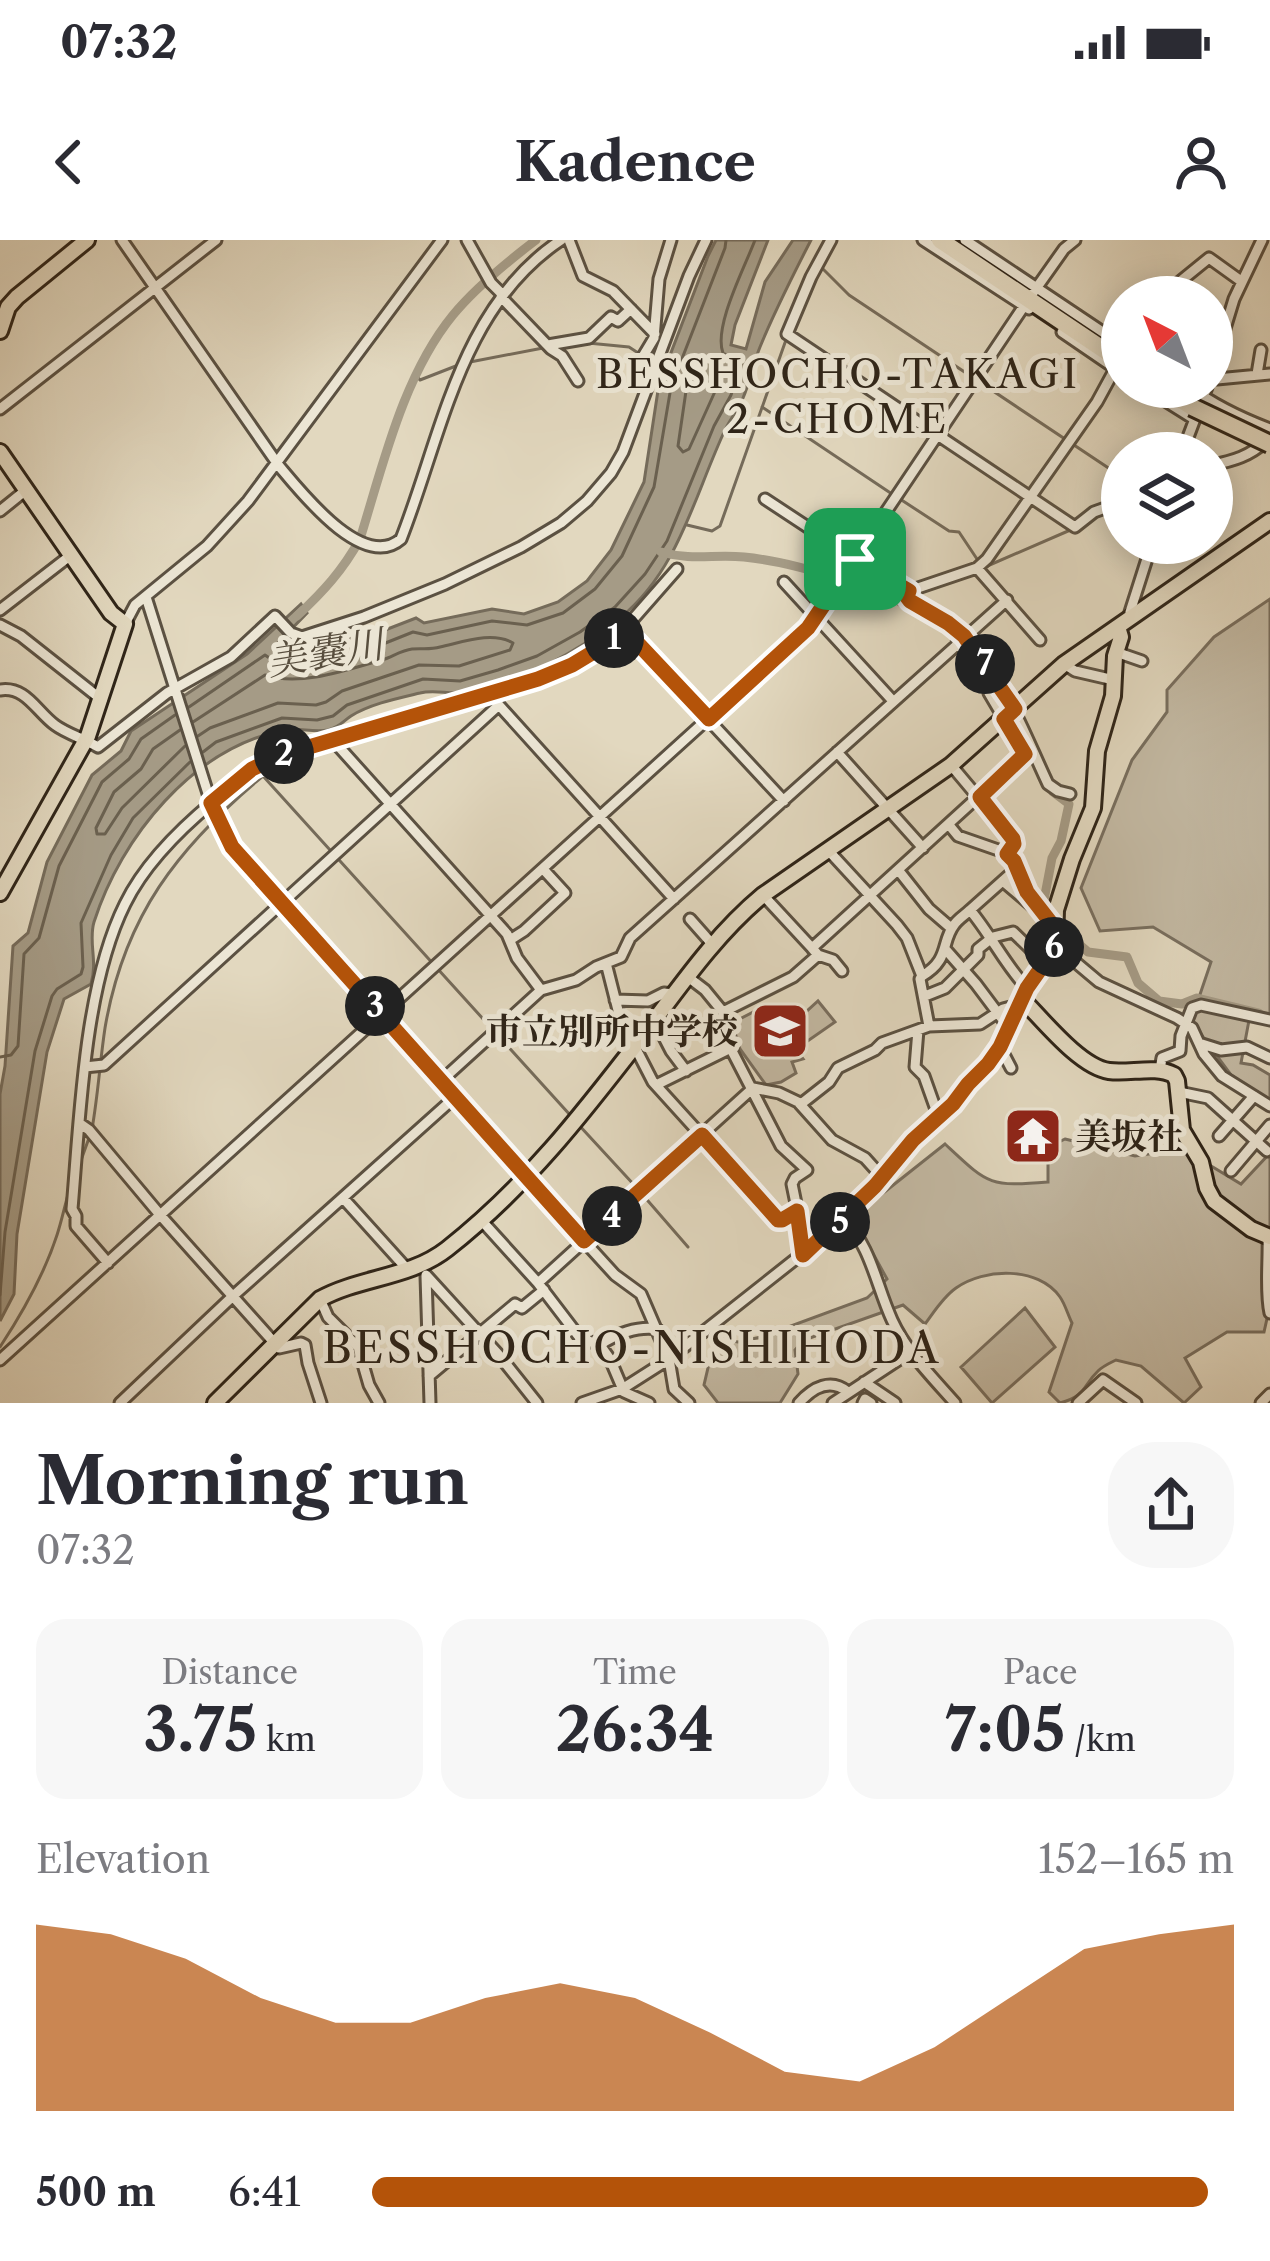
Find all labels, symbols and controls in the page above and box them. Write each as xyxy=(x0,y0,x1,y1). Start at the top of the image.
text: 07:32 xyxy=(60,14,178,70)
icon: back xyxy=(36,129,102,195)
text: Kadence xyxy=(514,129,756,195)
icon: person xyxy=(1168,129,1234,195)
north arrow xyxy=(1101,276,1233,408)
map controls xyxy=(1101,276,1233,564)
district label: BESSHOCHO-TAKAGI 2-CHOME xyxy=(596,350,1080,443)
button: layers xyxy=(1101,432,1233,564)
pin xyxy=(804,508,906,610)
icon: arrive xyxy=(822,526,888,592)
pin: 1 xyxy=(584,608,644,668)
text: 1 xyxy=(607,617,621,658)
water label: 美嚢川 xyxy=(263,619,390,685)
pin: 7 xyxy=(955,634,1015,694)
text: 7 xyxy=(976,643,994,684)
pin: 2 xyxy=(254,724,314,784)
text: 2 xyxy=(274,733,294,774)
pin: 6 xyxy=(1024,917,1084,977)
text: 6 xyxy=(1044,926,1064,967)
pin: 3 xyxy=(345,976,405,1036)
text: 3 xyxy=(366,985,384,1026)
school or university icon: 市立別所中学校 xyxy=(749,1000,811,1062)
place label: 市立別所中学校 xyxy=(486,1009,738,1053)
temple icon: 美坂社 xyxy=(1002,1105,1064,1167)
place label: 美坂社 xyxy=(1075,1114,1183,1158)
pin: 4 xyxy=(582,1186,642,1246)
pin: 5 xyxy=(810,1192,870,1252)
text: 4 xyxy=(602,1195,622,1236)
text: 5 xyxy=(831,1201,849,1242)
district label: BESSHOCHO-NISHIHODA xyxy=(323,1322,941,1374)
text: Morning run xyxy=(36,1440,469,1521)
button: share xyxy=(1108,1442,1234,1568)
text: 07:32 xyxy=(36,1526,135,1574)
text: Distance xyxy=(161,1652,298,1693)
text: Time xyxy=(593,1652,677,1693)
text: Pace xyxy=(1003,1652,1078,1693)
text: 3.75 xyxy=(144,1693,257,1767)
text: 26:34 xyxy=(556,1693,714,1767)
text: 7:05 xyxy=(945,1693,1065,1767)
text: km xyxy=(257,1719,316,1760)
text: /km xyxy=(1065,1719,1136,1760)
text: Elevation xyxy=(36,1835,210,1883)
text: 152–165 m xyxy=(1038,1835,1234,1883)
text: 500 m xyxy=(36,2168,156,2216)
text: 6:41 xyxy=(228,2168,301,2216)

